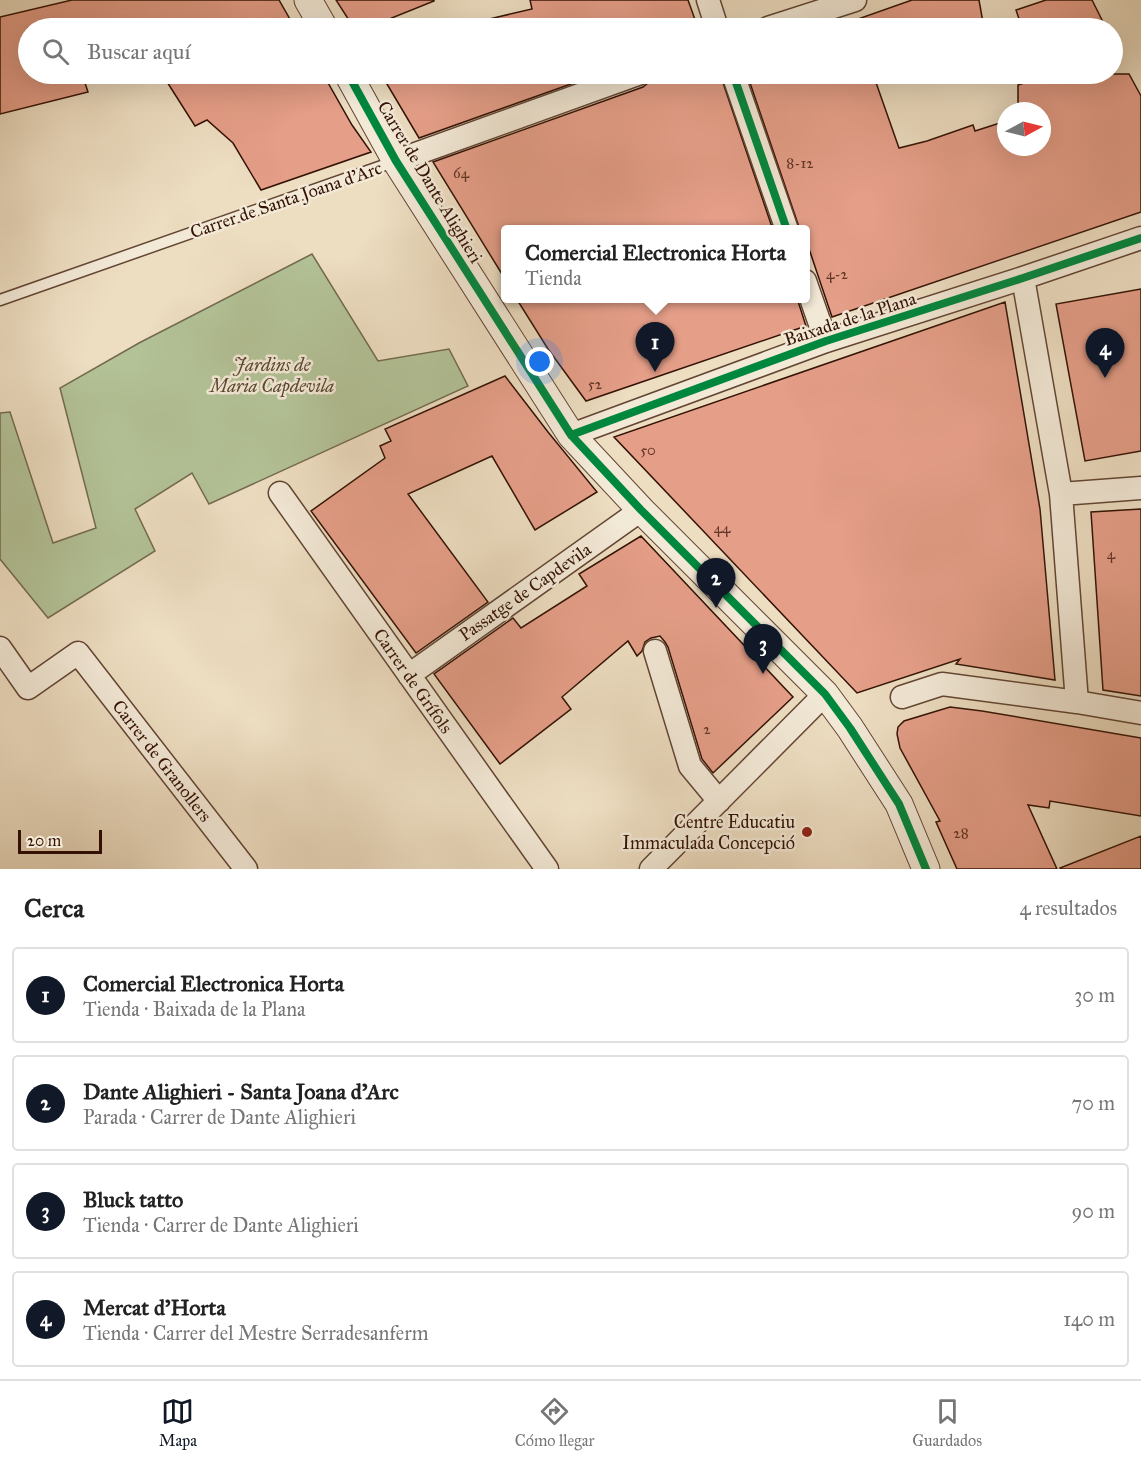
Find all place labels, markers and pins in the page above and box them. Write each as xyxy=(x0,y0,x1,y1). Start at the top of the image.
pin: 1 xyxy=(636,322,674,372)
pin: 4 xyxy=(1086,328,1124,378)
pin: 2 xyxy=(696,558,736,608)
pin: 3 xyxy=(744,624,783,674)
place label: Centre Educatiu Immaculada Concepció xyxy=(622,811,795,854)
marker: Centre Educatiu Immaculada Concepció xyxy=(800,825,814,839)

